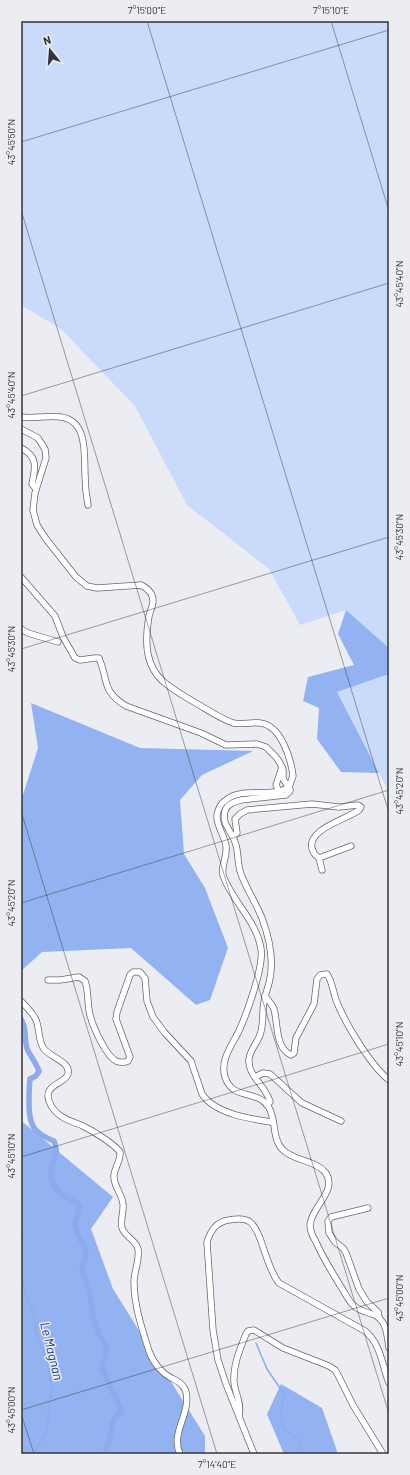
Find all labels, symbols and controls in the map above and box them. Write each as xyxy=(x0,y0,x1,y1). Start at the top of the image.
text: 7°15'00"E xyxy=(128,4,166,16)
text: 7°15'10"E xyxy=(313,4,349,16)
north arrow xyxy=(30,30,70,70)
text: N xyxy=(42,33,52,47)
text: 43°45'50"N xyxy=(5,119,17,165)
text: 43°45'40"N xyxy=(393,261,405,307)
text: 43°45'40"N xyxy=(5,372,17,418)
text: 43°45'30"N xyxy=(393,514,405,560)
text: 43°45'30"N xyxy=(5,626,17,672)
text: 43°45'20"N xyxy=(393,768,405,814)
text: 43°45'20"N xyxy=(5,880,17,926)
text: 43°45'10"N xyxy=(393,1022,405,1066)
text: 43°45'10"N xyxy=(5,1134,17,1178)
text: 43°45'00"N xyxy=(393,1274,405,1322)
water label: Le Magnan xyxy=(37,1320,67,1382)
text: 43°45'00"N xyxy=(5,1386,17,1434)
text: 7°14'40"E xyxy=(198,1458,236,1470)

